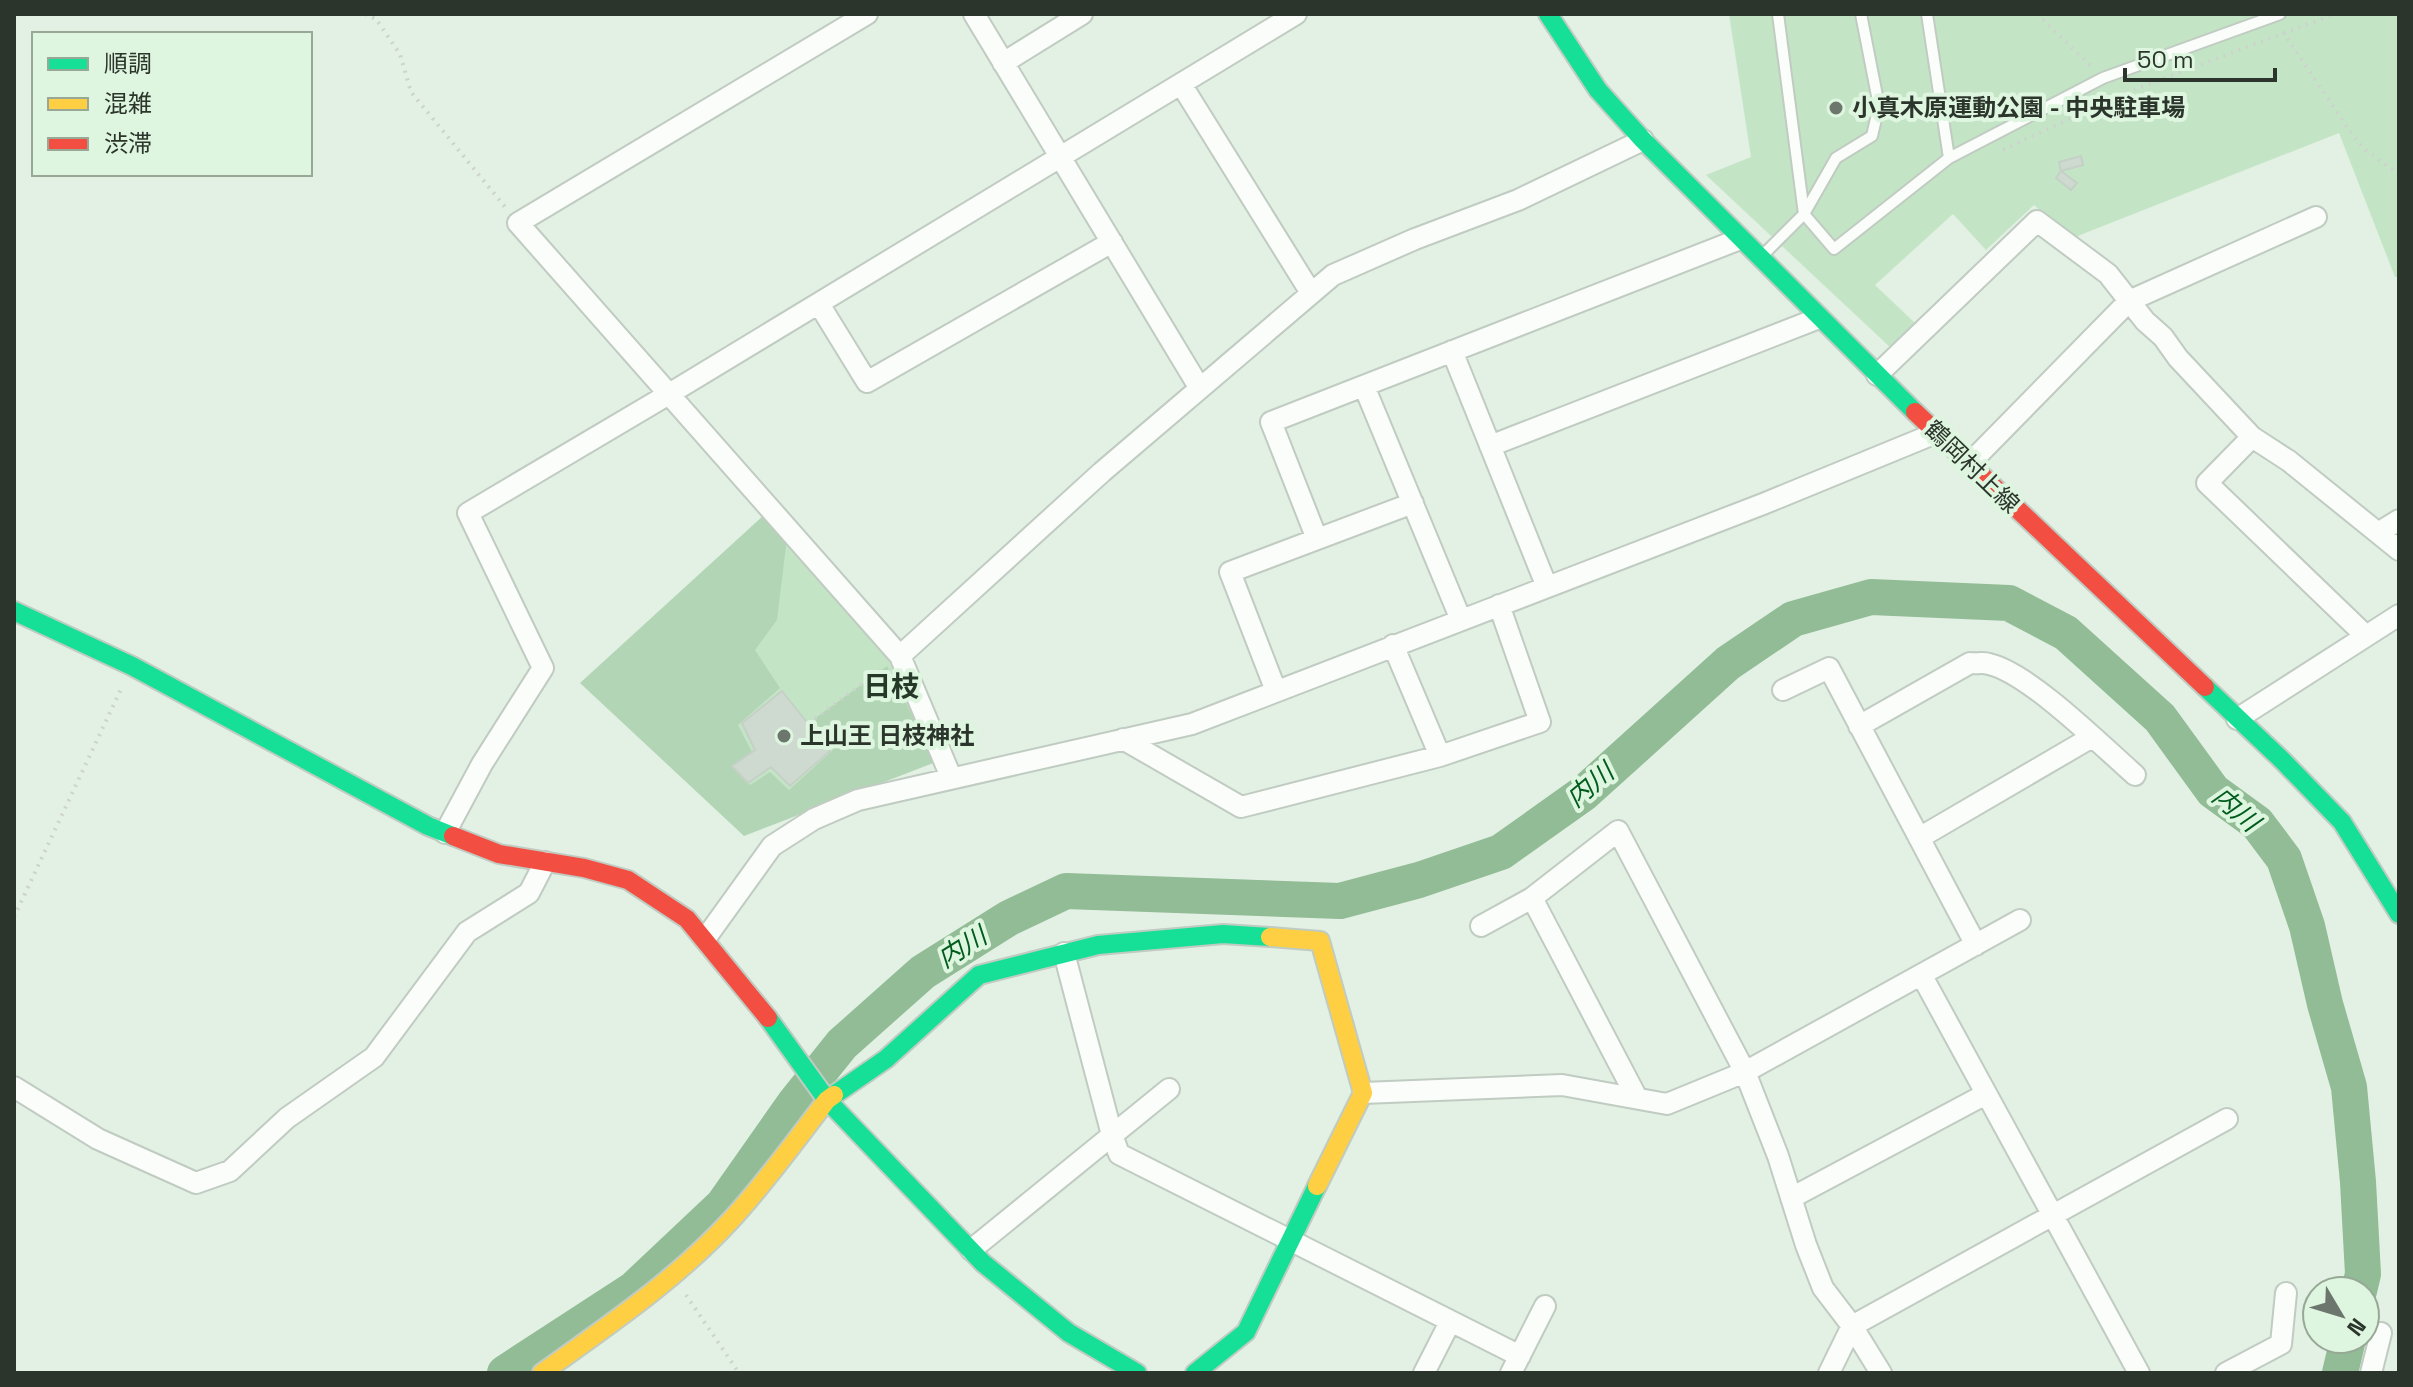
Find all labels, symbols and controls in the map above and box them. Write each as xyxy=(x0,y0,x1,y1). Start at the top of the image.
legend xyxy=(32,32,312,176)
scale bar xyxy=(2125,32,2275,82)
text: 50 m xyxy=(2137,44,2194,75)
text: 順調 xyxy=(104,48,152,79)
text: 混雑 xyxy=(104,88,152,119)
place label: 小真木原運動公園 - 中央駐車場 xyxy=(1852,92,2185,123)
marker: 小真木原運動公園 - 中央駐車場 xyxy=(1827,99,1845,117)
text: 渋滞 xyxy=(104,128,152,159)
street label: 鶴岡村上線 xyxy=(1918,414,2026,519)
district label: 日枝 xyxy=(863,668,919,704)
place label: 上山王 日枝神社 xyxy=(800,720,974,751)
marker: 上山王 日枝神社 xyxy=(775,727,793,745)
water label: 内川 xyxy=(1559,753,1623,815)
water label: 内川 xyxy=(2205,779,2269,841)
water label: 内川 xyxy=(931,917,996,975)
north arrow xyxy=(2301,1275,2381,1355)
text: N xyxy=(2341,1313,2372,1342)

